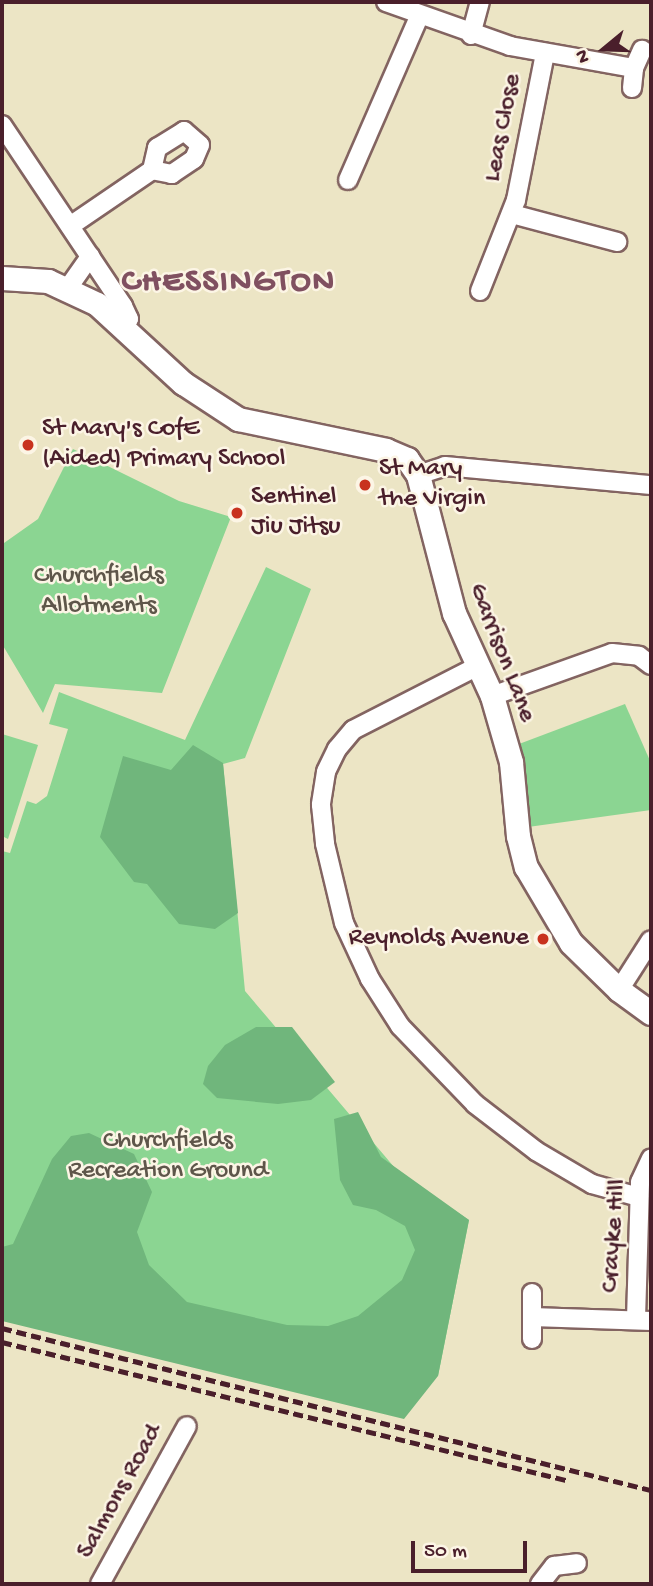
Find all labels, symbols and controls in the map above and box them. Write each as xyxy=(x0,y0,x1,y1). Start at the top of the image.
north arrow xyxy=(569,14,639,84)
text: N xyxy=(571,46,597,66)
street label: Leas Close xyxy=(478,71,530,185)
district label: CHESSINGTON xyxy=(123,264,335,304)
place label: St Mary's CofE (Aided) Primary School xyxy=(42,414,286,476)
marker: St Mary's CofE (Aided) Primary School xyxy=(20,437,36,453)
place label: St Mary the Virgin xyxy=(379,454,485,516)
marker: St Mary the Virgin xyxy=(357,477,373,493)
place label: Sentinel Jiu Jitsu xyxy=(251,482,341,544)
marker: Sentinel Jiu Jitsu xyxy=(229,505,245,521)
park label: Churchfields Allotments xyxy=(34,561,164,622)
street label: Garrison Lane xyxy=(460,579,542,727)
place label: Reynolds Avenue xyxy=(348,923,529,955)
marker: Reynolds Avenue xyxy=(535,931,551,947)
park label: Churchfields Recreation Ground xyxy=(68,1126,268,1188)
street label: Crayke Hill xyxy=(595,1178,635,1294)
street label: Salmons Road xyxy=(71,1419,171,1565)
scale bar xyxy=(415,1526,530,1570)
text: 50 m xyxy=(424,1540,467,1565)

